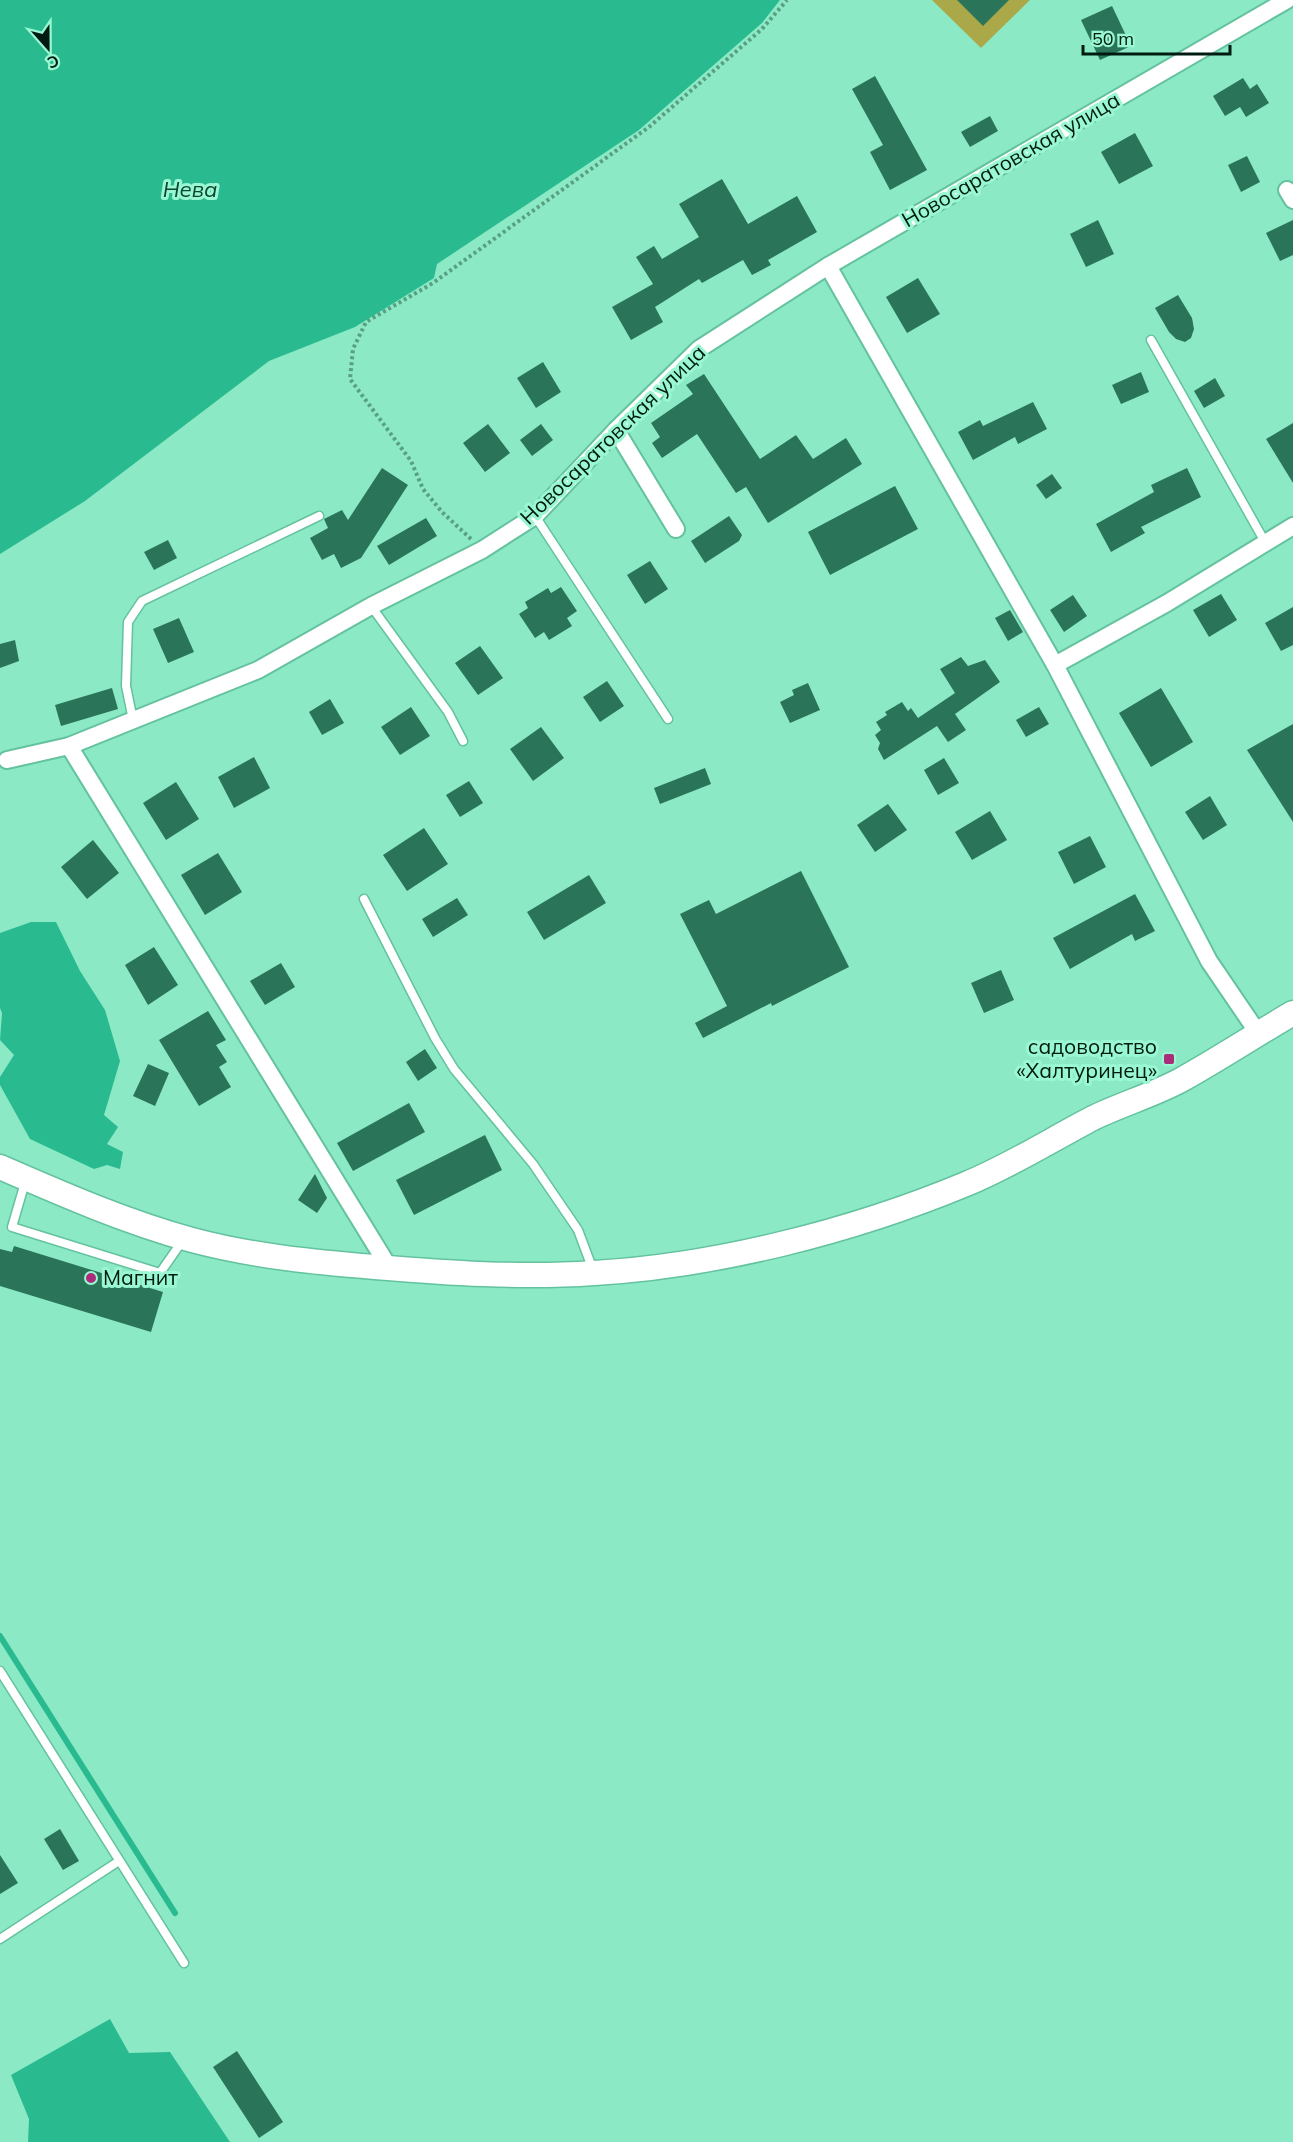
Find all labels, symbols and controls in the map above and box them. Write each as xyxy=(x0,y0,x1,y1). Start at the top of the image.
north arrow xyxy=(18,18,78,78)
scale bar xyxy=(1083,18,1230,56)
text: 50 m xyxy=(1092,27,1134,50)
text: С xyxy=(45,51,62,73)
street label: Новосаратовская улица xyxy=(897,86,1124,232)
water label: Нева xyxy=(163,175,217,203)
street label: Новосаратовская улица xyxy=(514,339,710,530)
place label: садоводство «Халтуринец» xyxy=(1016,1033,1157,1083)
marker: садоводство «Халтуринец» xyxy=(1162,1052,1176,1066)
place label: Магнит xyxy=(103,1264,178,1290)
marker: Магнит xyxy=(84,1271,98,1285)

